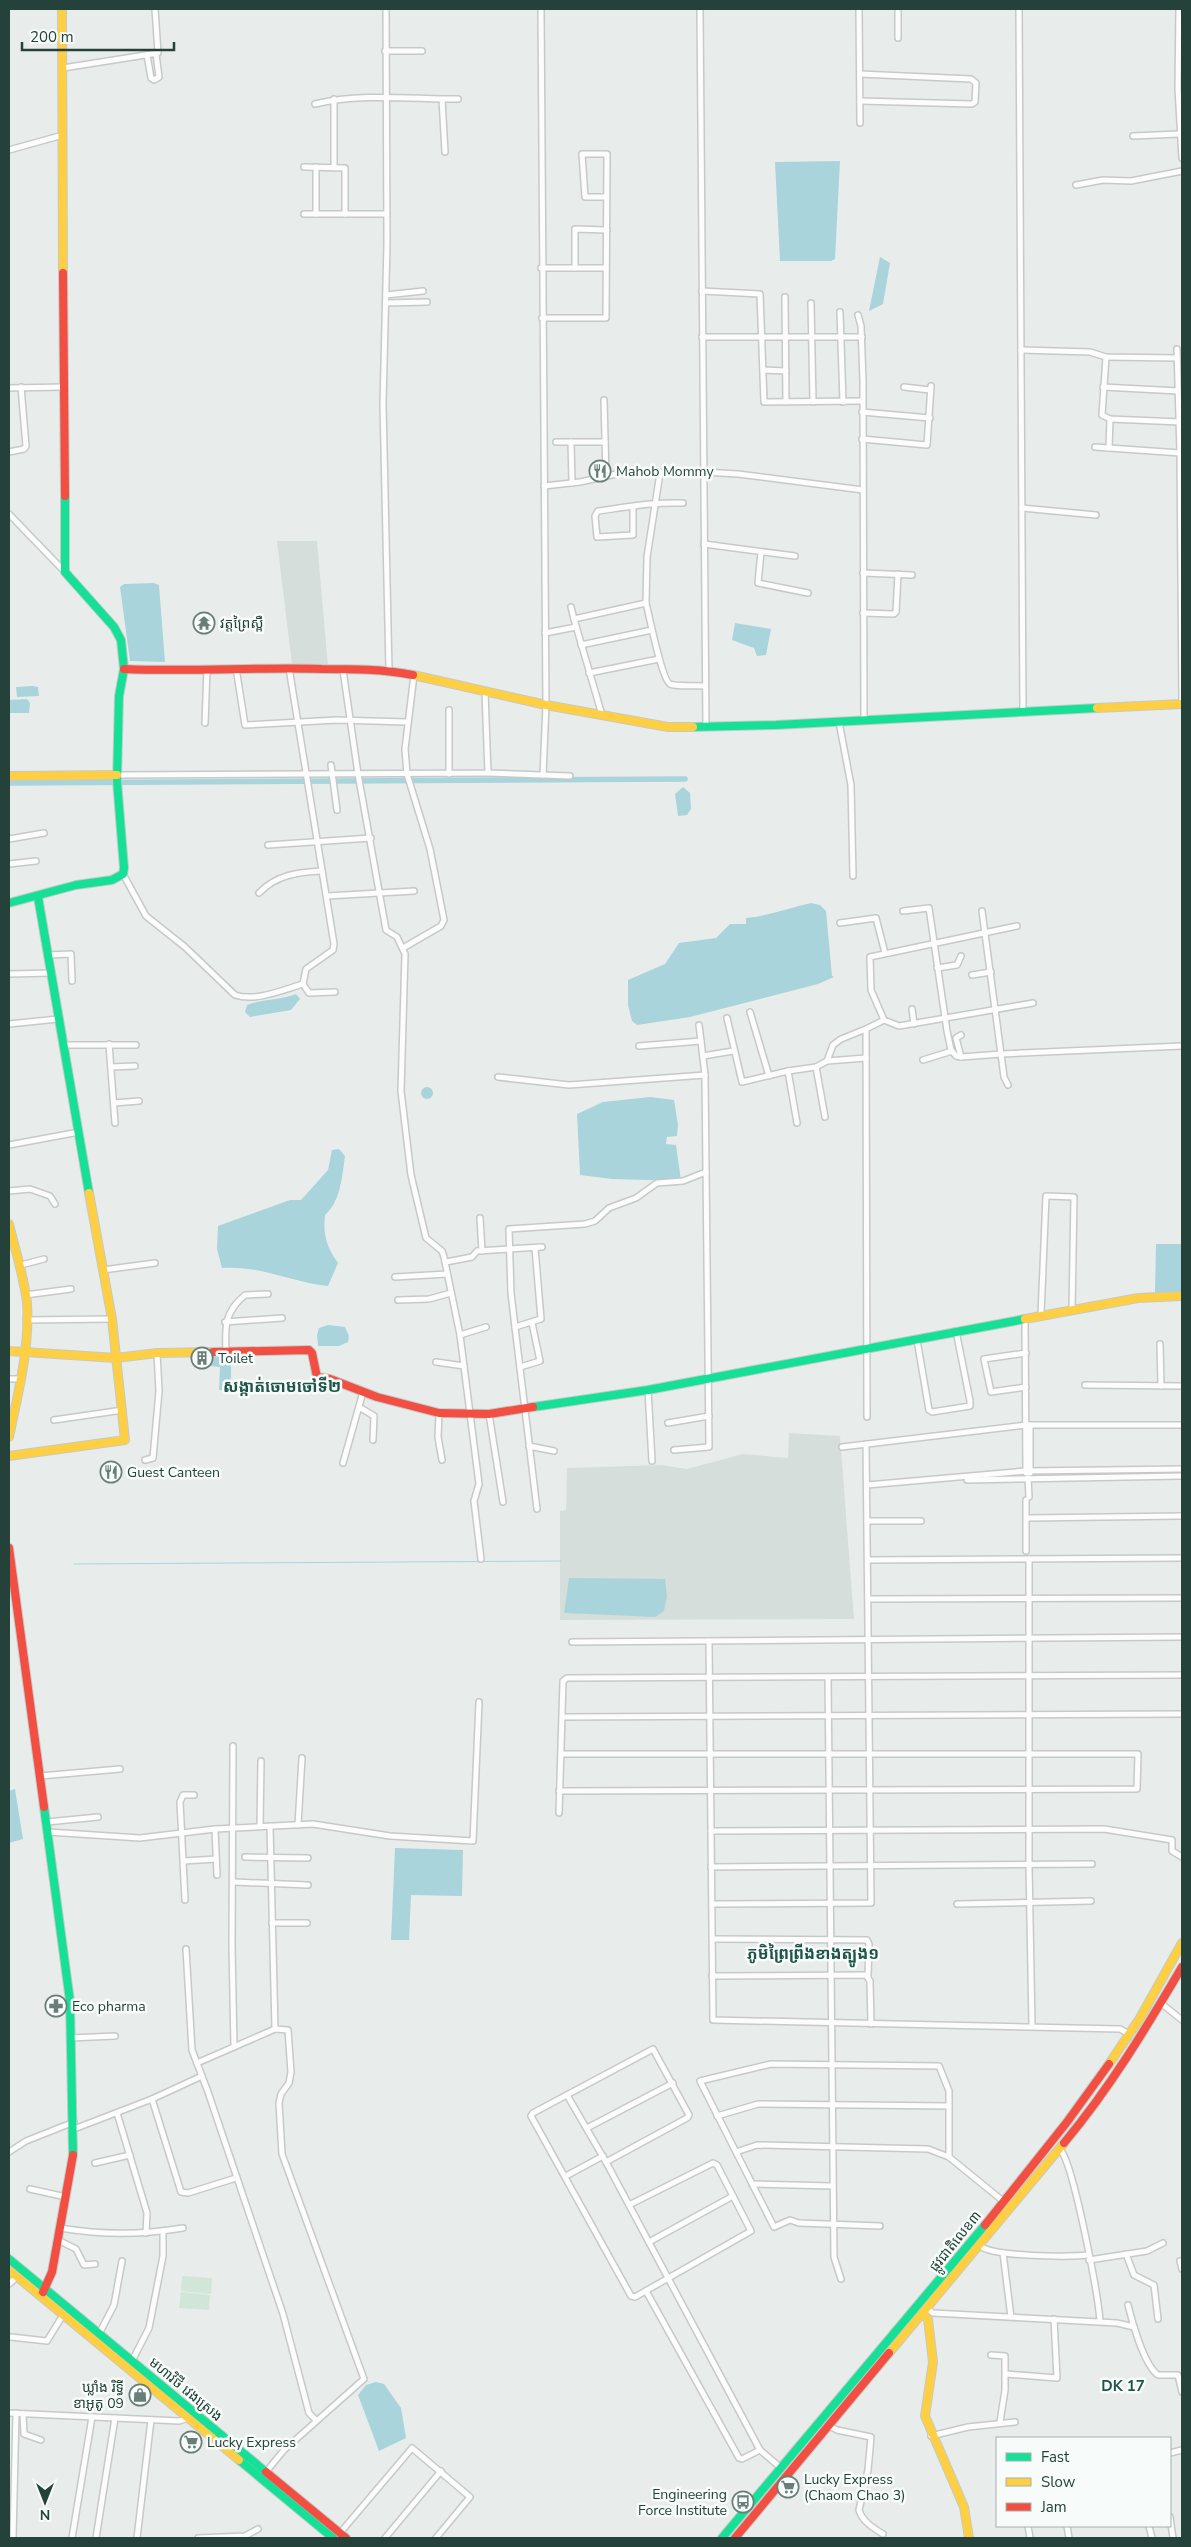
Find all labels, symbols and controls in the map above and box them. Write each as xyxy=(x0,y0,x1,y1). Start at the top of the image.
scale bar xyxy=(22,20,175,52)
text: 200 m xyxy=(30,27,74,47)
restaurant icon: Mahob Mommy xyxy=(588,459,612,483)
place label: Mahob Mommy xyxy=(616,462,715,481)
temple icon: វត្តព្រៃស្ពឺ xyxy=(192,611,216,635)
place label: វត្តព្រៃស្ពឺ xyxy=(220,614,263,633)
building icon: Toilet xyxy=(190,1346,214,1370)
place label: Toilet xyxy=(218,1349,253,1368)
district label: សង្កាត់ចោមចៅទី២ xyxy=(223,1376,341,1398)
restaurant icon: Guest Canteen xyxy=(99,1460,123,1484)
place label: Guest Canteen xyxy=(127,1463,220,1482)
district label: ភូមិព្រៃព្រីងខាងត្បូង១ xyxy=(747,1942,879,1968)
pharmacy icon: Eco pharma xyxy=(44,1994,68,2018)
place label: Eco pharma xyxy=(72,1997,146,2016)
street label: ផ្លូវជាតិលេខ៣ xyxy=(925,2207,987,2277)
street label: មហាវិថី វេងស្រេង xyxy=(145,2353,226,2426)
district label: DK 17 xyxy=(1101,2376,1145,2396)
place label: ឃ្លាំង រិទ្ធី ខាអូតូ 09 xyxy=(73,2378,124,2413)
shop icon: ឃ្លាំង រិទ្ធី ខាអូតូ 09 xyxy=(128,2383,152,2407)
supermarket icon: Lucky Express xyxy=(179,2430,203,2454)
place label: Lucky Express xyxy=(207,2433,296,2452)
legend xyxy=(996,2437,1171,2527)
text: Fast xyxy=(1041,2447,1070,2467)
place label: Lucky Express (Chaom Chao 3) xyxy=(804,2470,906,2505)
text: Slow xyxy=(1041,2472,1076,2492)
supermarket icon: Lucky Express (Chaom Chao 3) xyxy=(776,2475,800,2499)
north arrow xyxy=(20,2477,70,2527)
place label: Engineering Force Institute xyxy=(638,2485,727,2520)
bus stop icon: Engineering Force Institute xyxy=(731,2490,755,2514)
text: Jam xyxy=(1040,2497,1067,2517)
text: N xyxy=(40,2505,50,2524)

